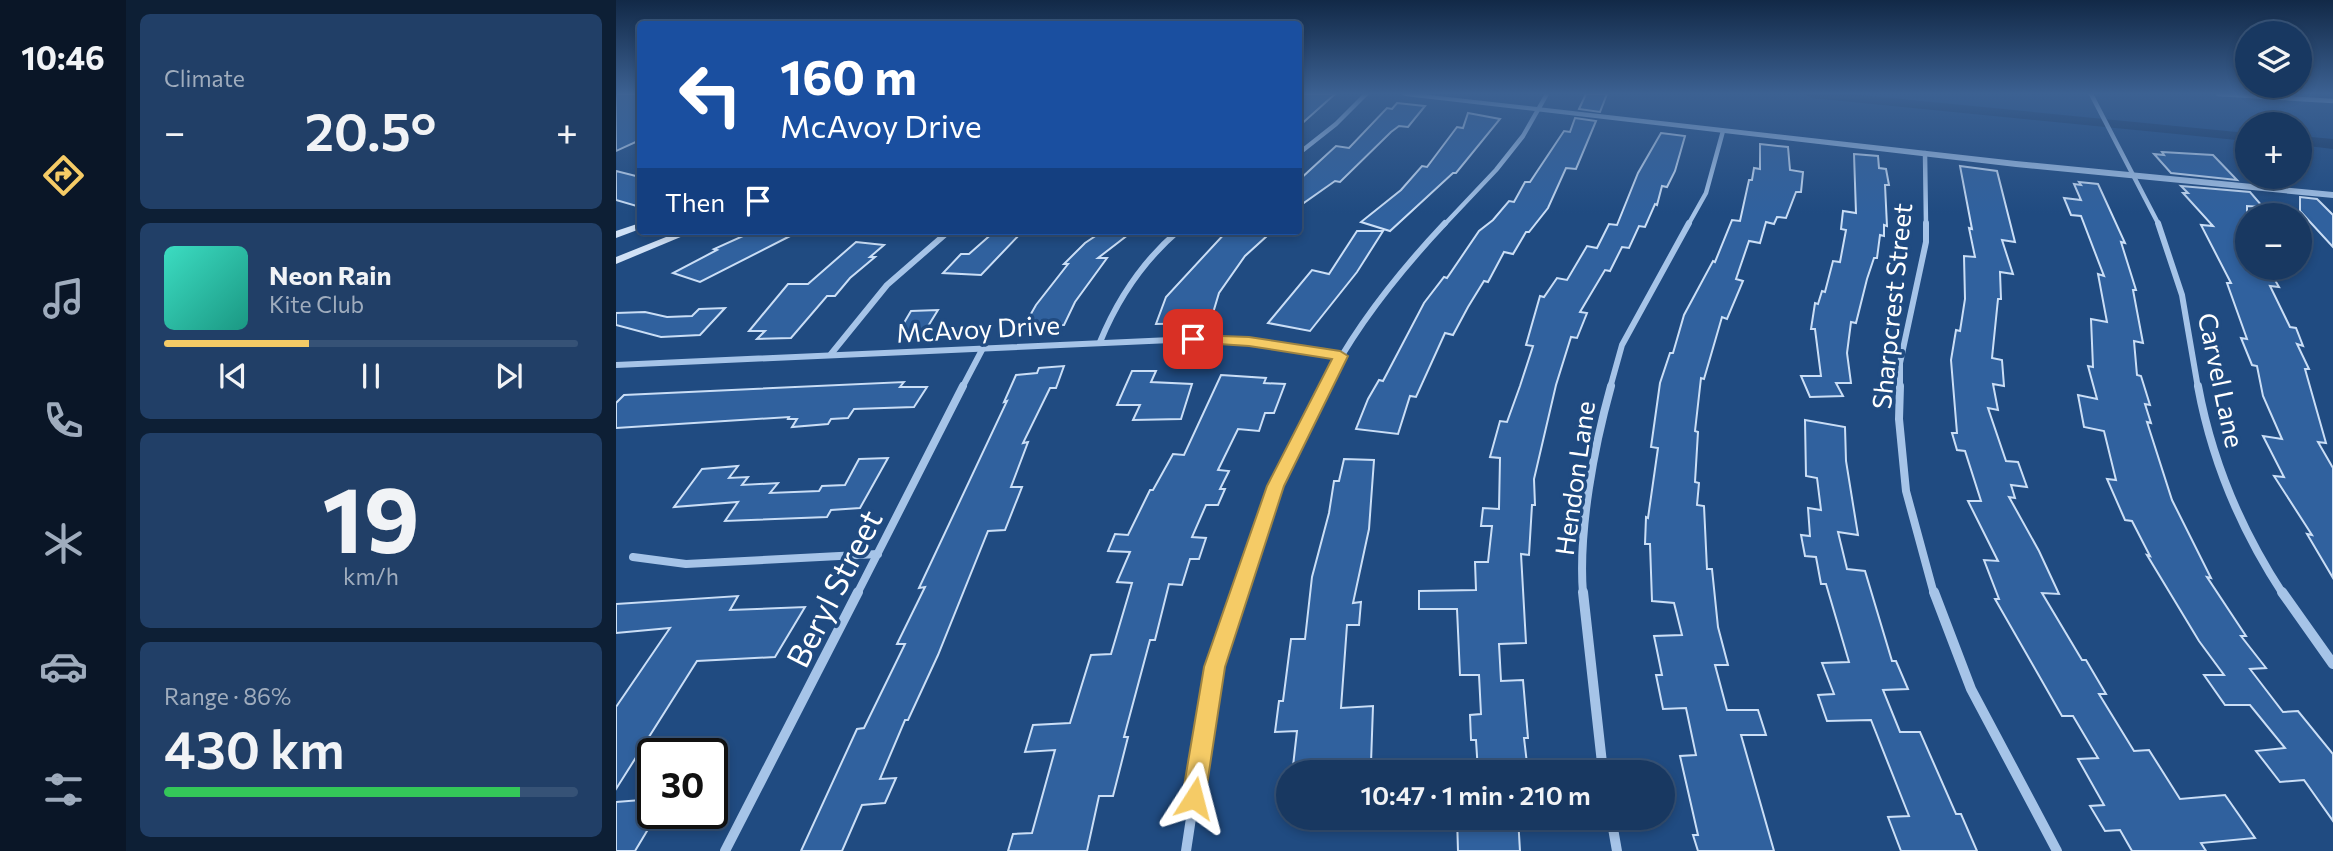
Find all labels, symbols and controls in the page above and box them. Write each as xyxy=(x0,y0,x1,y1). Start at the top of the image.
map controls xyxy=(2235,21,2312,280)
button: layers xyxy=(2235,21,2312,98)
text: 10:46 xyxy=(21,37,105,77)
text: 160 m xyxy=(780,45,917,105)
icon: left xyxy=(665,49,756,140)
text: Climate xyxy=(164,64,245,92)
text: 20.5° xyxy=(305,98,436,162)
text: McAvoy Drive xyxy=(780,105,982,145)
text: − xyxy=(164,107,186,154)
text: + xyxy=(556,107,578,154)
button: + xyxy=(2235,112,2312,189)
icon: directions xyxy=(39,151,88,200)
icon: arrive xyxy=(739,182,777,220)
text: Then xyxy=(665,186,725,217)
street label: Sharpcrest Street xyxy=(1865,201,1917,411)
button: − xyxy=(2235,203,2312,280)
text: Neon Rain xyxy=(269,259,392,290)
icon: music xyxy=(39,274,88,323)
text: Kite Club xyxy=(269,290,364,318)
street label: McAvoy Drive xyxy=(895,308,1061,348)
pin xyxy=(1163,309,1223,369)
street label: Carvel Lane xyxy=(2193,310,2251,450)
icon: arrive xyxy=(1174,320,1212,358)
icon: previous xyxy=(214,357,252,395)
icon: pause xyxy=(352,357,390,395)
icon: next xyxy=(490,357,528,395)
icon: phone xyxy=(39,396,88,445)
street label: Hendon Lane xyxy=(1548,399,1600,557)
text: 19 xyxy=(322,460,420,572)
street label: Beryl Street xyxy=(776,502,890,674)
icon: climate xyxy=(39,519,88,568)
text: km/h xyxy=(343,562,399,590)
icon: car xyxy=(39,642,88,691)
text: Range · 86% xyxy=(164,682,291,710)
text: 430 km xyxy=(164,716,345,780)
speed limit sign: 30 xyxy=(637,738,728,829)
position arrow xyxy=(1157,761,1231,835)
icon: filters xyxy=(39,765,88,814)
text: 10:47 · 1 min · 210 m xyxy=(1360,779,1591,810)

